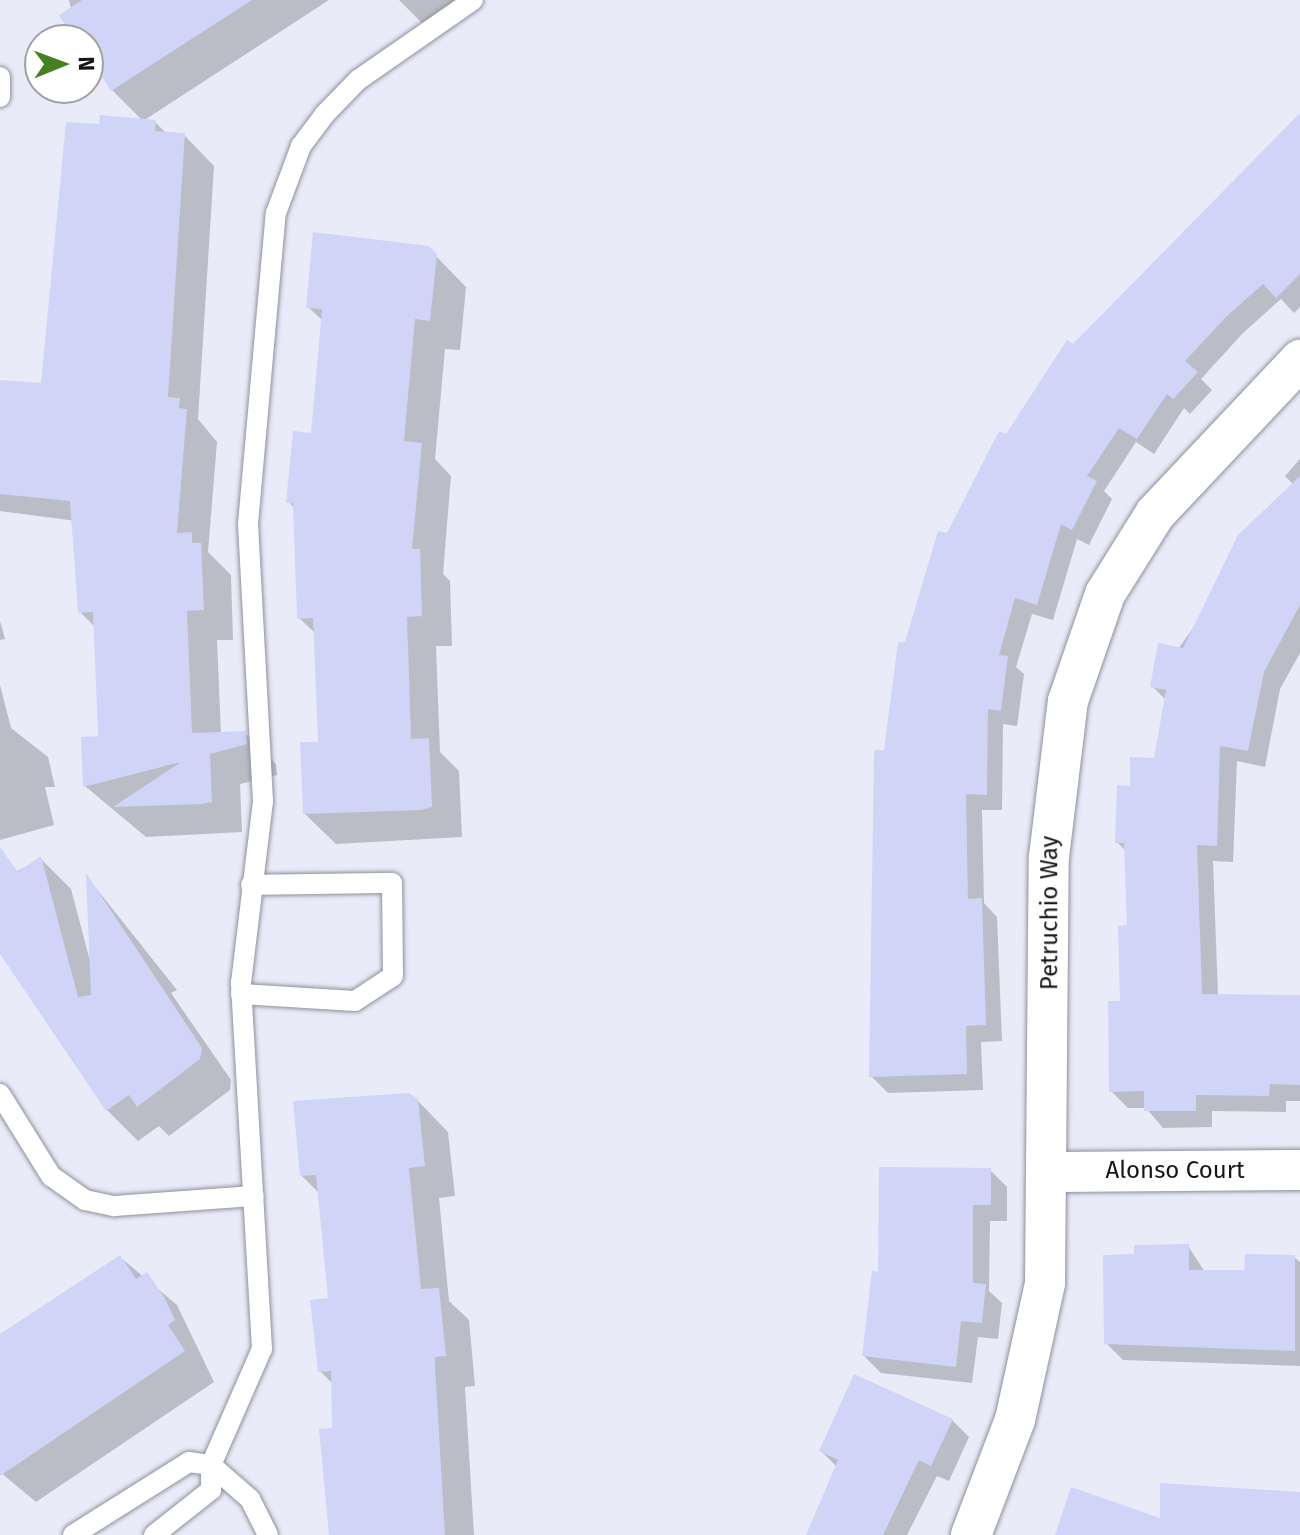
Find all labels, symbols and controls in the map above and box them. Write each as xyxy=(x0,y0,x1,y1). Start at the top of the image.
north arrow xyxy=(24,24,104,104)
text: N xyxy=(73,56,100,71)
street label: Petruchio Way xyxy=(1036,836,1064,990)
street label: Alonso Court xyxy=(1105,1157,1245,1185)

